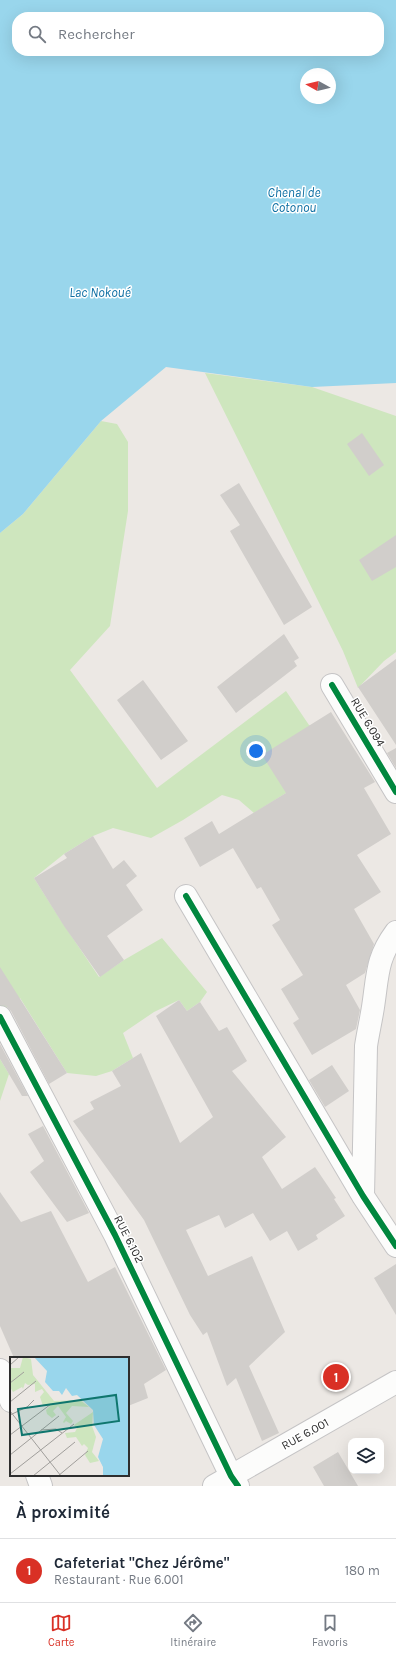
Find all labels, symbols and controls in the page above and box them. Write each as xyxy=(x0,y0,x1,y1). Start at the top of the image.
search box xyxy=(12,12,384,56)
icon: search xyxy=(26,23,48,45)
text: Rechercher xyxy=(58,25,135,43)
north arrow xyxy=(300,68,336,104)
water label: Chenal de Cotonou xyxy=(268,185,320,215)
water label: Lac Nokoué xyxy=(69,285,131,300)
street label: RUE 6.094 xyxy=(348,695,388,749)
your location xyxy=(246,741,266,761)
street label: RUE 6.102 xyxy=(111,1213,147,1265)
inset map xyxy=(10,1357,129,1476)
pin: 1 xyxy=(323,1362,349,1392)
street label: RUE 6.001 xyxy=(279,1415,331,1453)
map controls xyxy=(348,1438,384,1474)
button: layers xyxy=(348,1438,384,1474)
text: À proximité xyxy=(16,1502,110,1522)
text: Cafeteriat "Chez Jérôme" xyxy=(54,1554,230,1572)
text: 1 xyxy=(27,1563,31,1578)
text: 180 m xyxy=(345,1563,380,1578)
text: Restaurant · Rue 6.001 xyxy=(54,1572,184,1587)
tab: Carte xyxy=(48,1612,74,1649)
tab: Itinéraire xyxy=(170,1612,216,1649)
tab: Favoris xyxy=(312,1612,348,1649)

